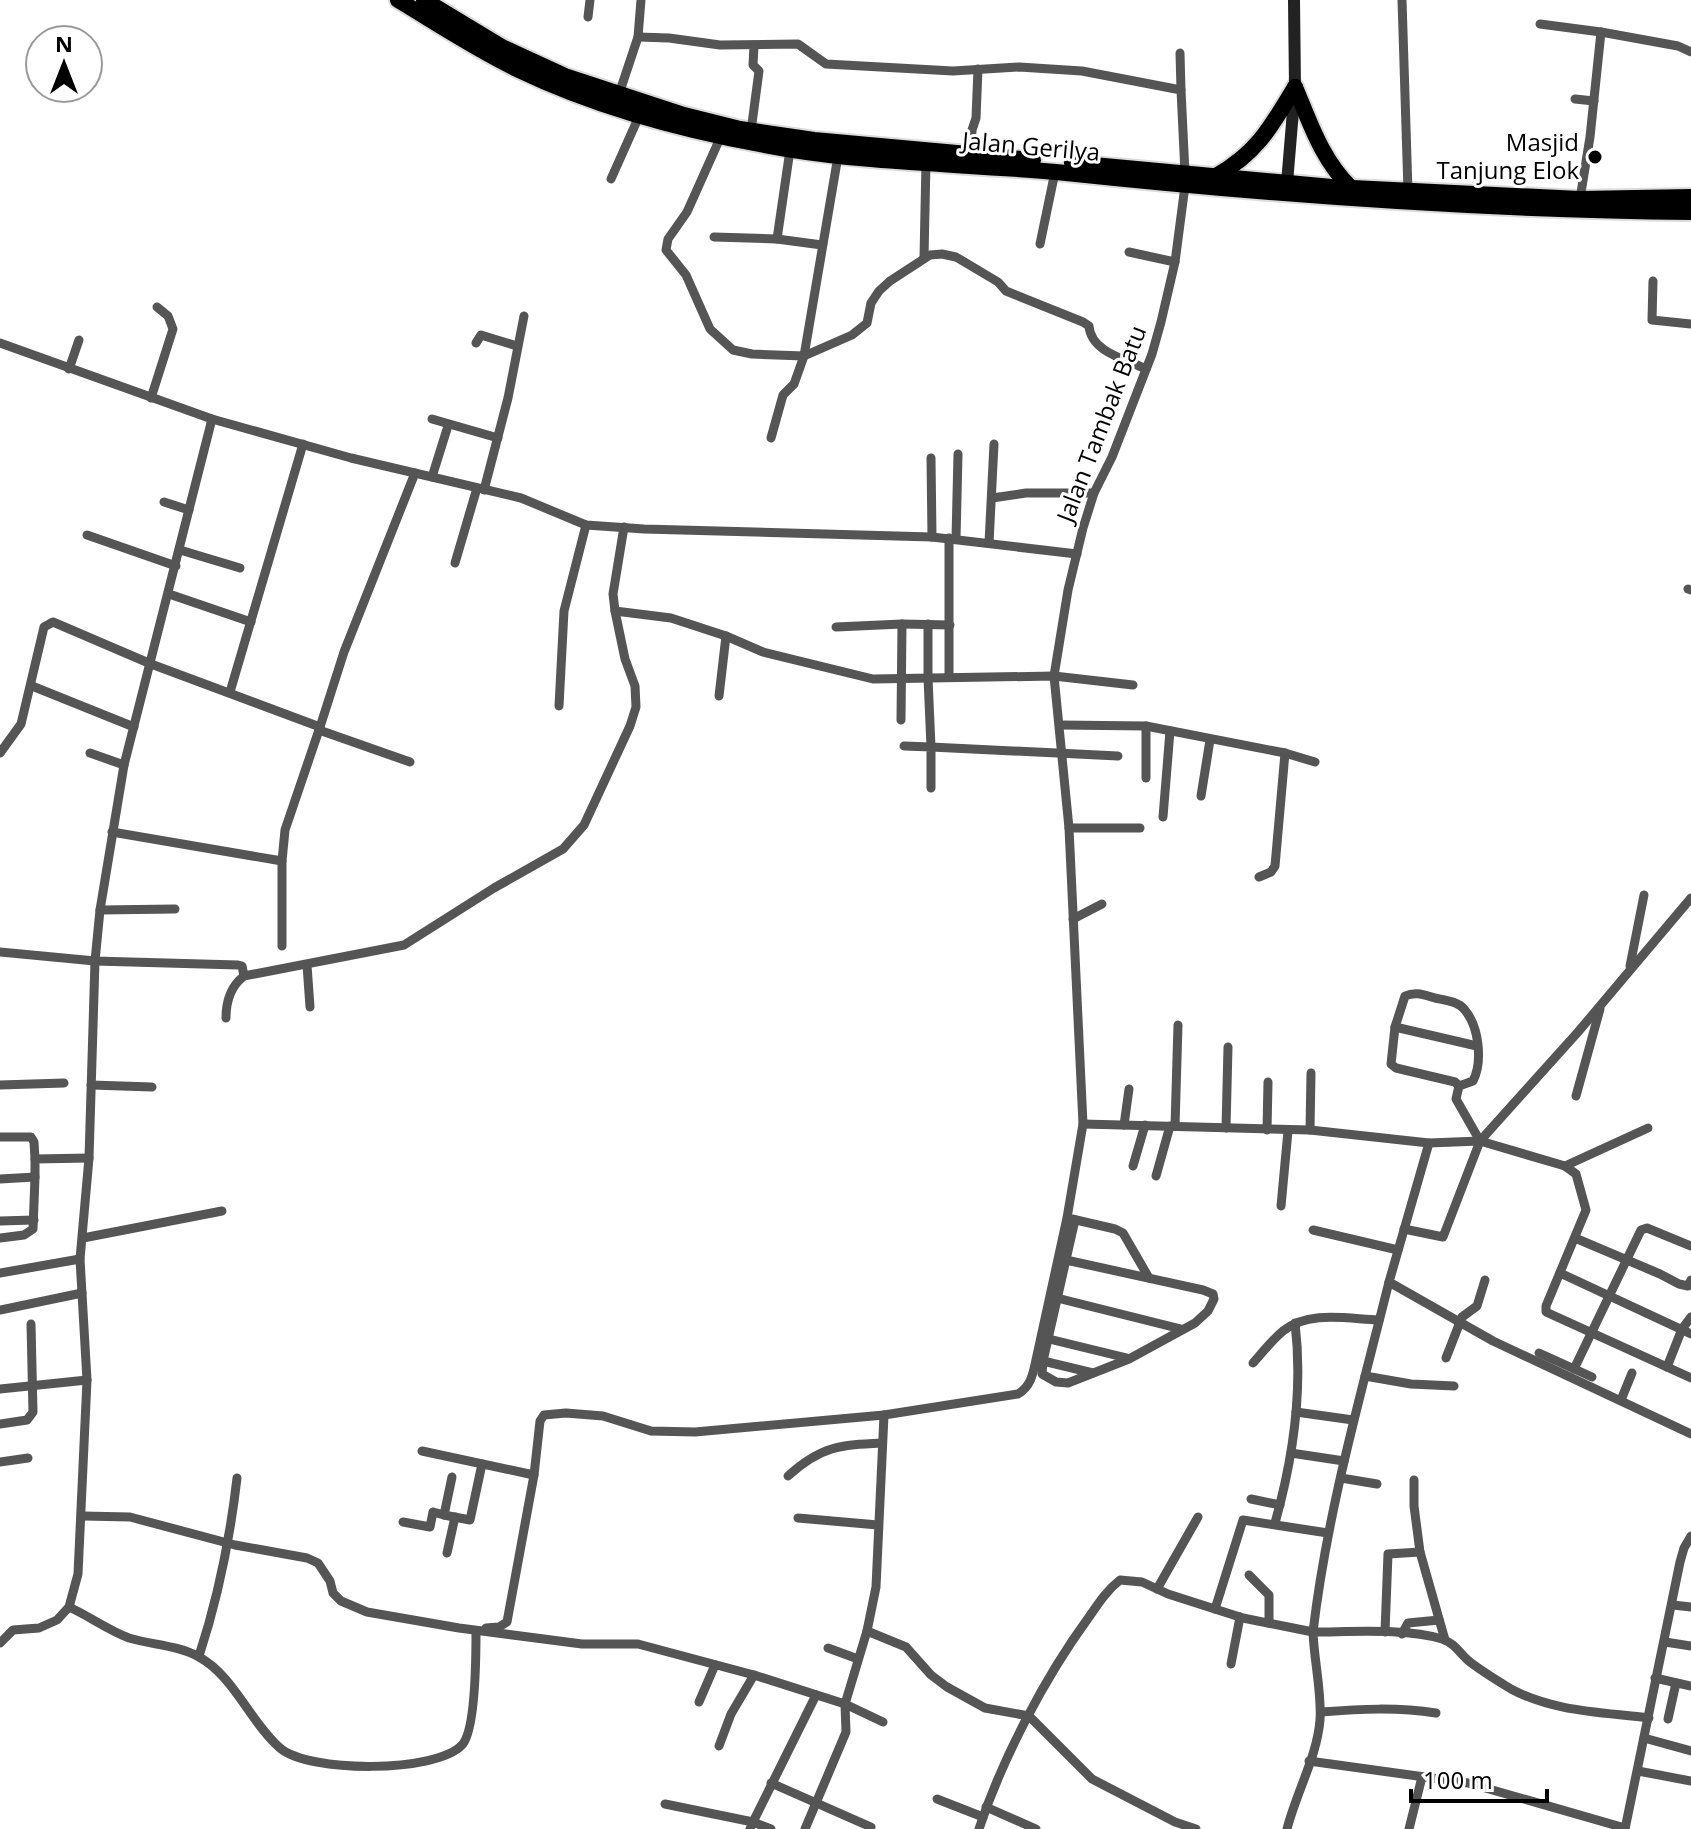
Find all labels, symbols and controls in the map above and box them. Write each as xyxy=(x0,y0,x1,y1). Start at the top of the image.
north arrow xyxy=(24,24,104,104)
text: N xyxy=(55,28,73,58)
street label: Jalan Gerilya xyxy=(959,123,1101,168)
place label: Masjid Tanjung Elok xyxy=(1437,125,1579,186)
marker: Masjid Tanjung Elok xyxy=(1586,148,1604,166)
street label: Jalan Tambak Batu xyxy=(1047,321,1153,528)
scale bar xyxy=(1411,1753,1547,1803)
text: 100 m xyxy=(1423,1763,1493,1796)

